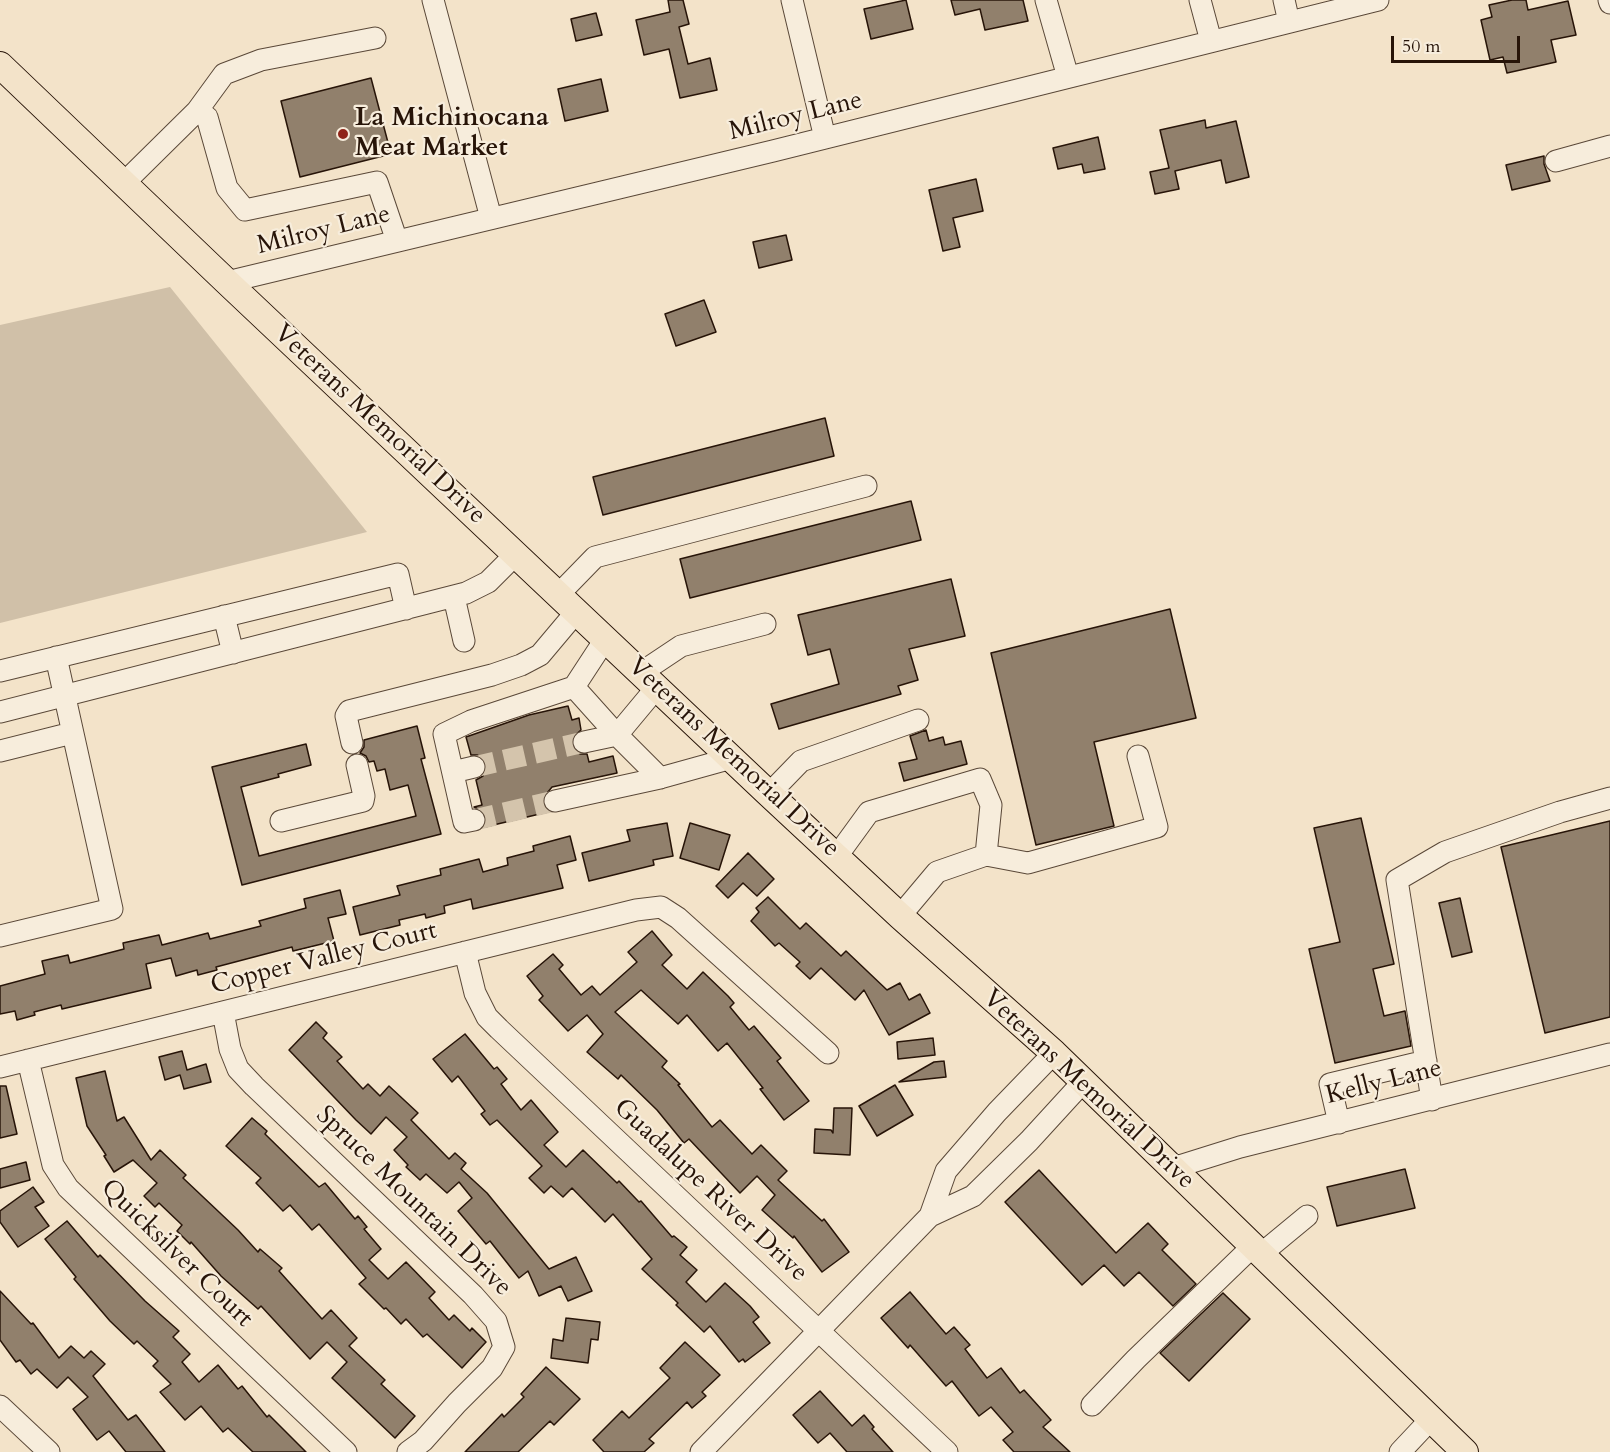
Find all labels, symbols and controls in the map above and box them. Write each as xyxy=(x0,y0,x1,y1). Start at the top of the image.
scale bar xyxy=(1394,24,1523,62)
text: 50 m xyxy=(1402,34,1441,59)
street label: Milroy Lane xyxy=(726,85,866,149)
place label: La Michinocana Meat Market xyxy=(355,103,549,164)
marker: La Michinocana Meat Market xyxy=(336,127,350,141)
street label: Milroy Lane xyxy=(254,199,394,263)
street label: Veterans Memorial Drive xyxy=(266,318,492,532)
street label: Veterans Memorial Drive xyxy=(620,651,846,865)
street label: Copper Valley Court xyxy=(208,916,440,1002)
street label: Veterans Memorial Drive xyxy=(975,983,1201,1197)
street label: Kelly Lane xyxy=(1323,1054,1445,1112)
street label: Guadalupe River Drive xyxy=(606,1093,814,1289)
street label: Spruce Mountain Drive xyxy=(309,1100,517,1304)
street label: Quicksilver Court xyxy=(93,1173,259,1335)

